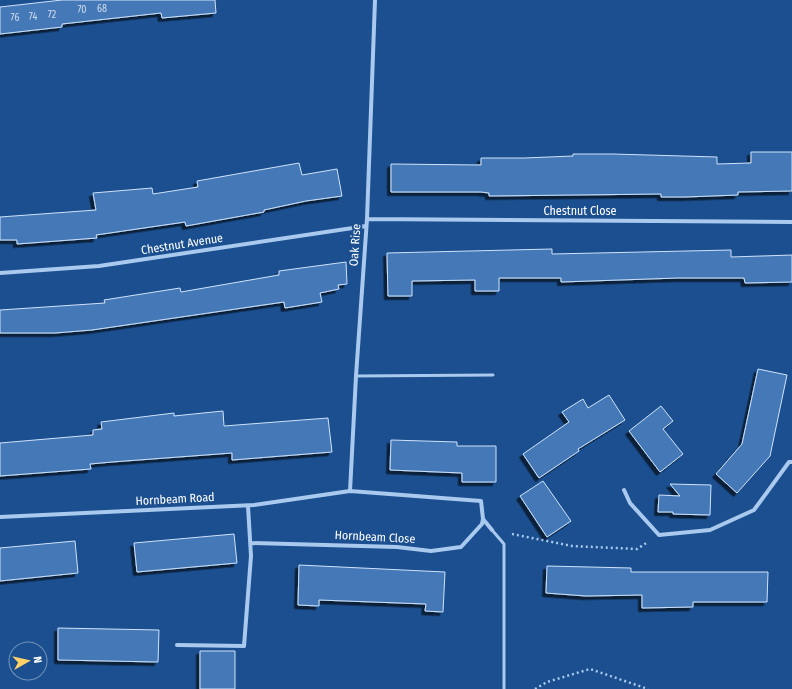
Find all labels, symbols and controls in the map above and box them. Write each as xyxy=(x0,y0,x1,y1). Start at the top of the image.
house number: 68 xyxy=(97,3,107,15)
house number: 70 xyxy=(77,4,87,16)
house number: 72 xyxy=(48,9,57,21)
house number: 74 xyxy=(29,11,37,23)
house number: 76 xyxy=(11,12,19,24)
street label: Chestnut Close xyxy=(543,204,617,218)
street label: Oak Rise xyxy=(347,223,363,267)
street label: Chestnut Avenue xyxy=(140,231,224,257)
street label: Hornbeam Road xyxy=(135,490,215,508)
street label: Hornbeam Close xyxy=(334,528,416,546)
north arrow xyxy=(8,641,48,681)
text: N xyxy=(31,656,44,664)

